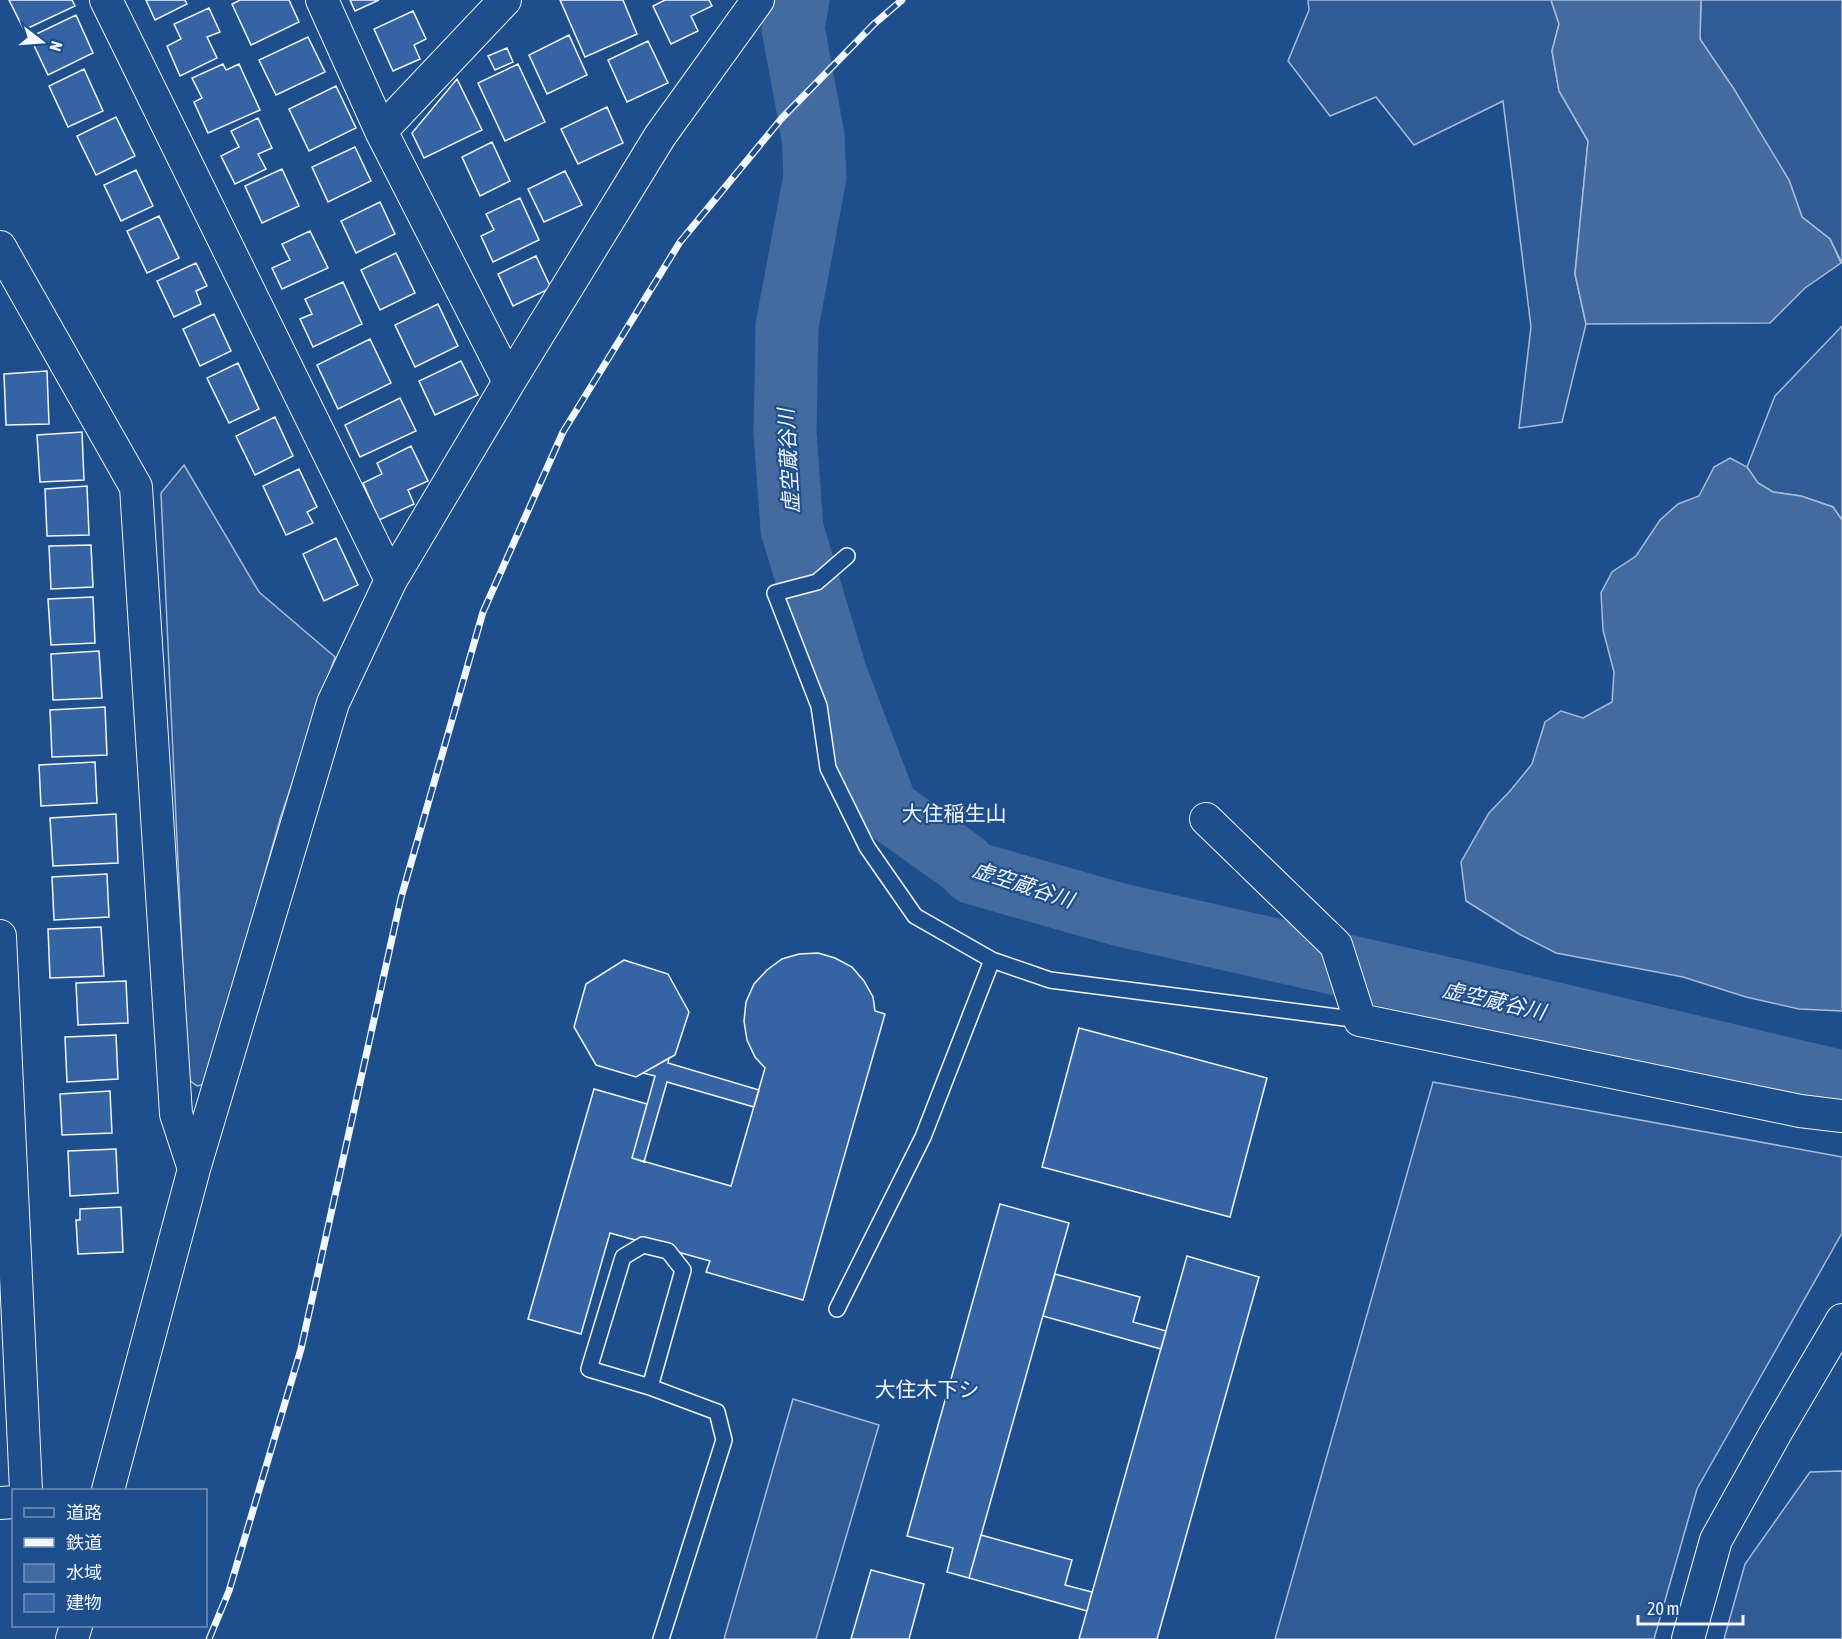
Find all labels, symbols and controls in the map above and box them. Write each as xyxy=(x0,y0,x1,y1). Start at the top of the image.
north arrow xyxy=(12,12,72,72)
text: N xyxy=(46,39,66,54)
water label: 虚空蔵谷川 xyxy=(773,406,803,514)
district label: 大住稲生山 xyxy=(902,801,1007,825)
water label: 虚空蔵谷川 xyxy=(970,856,1079,912)
water label: 虚空蔵谷川 xyxy=(1440,977,1550,1024)
district label: 大住木下シ xyxy=(875,1377,980,1401)
legend xyxy=(12,1489,207,1627)
text: 道路 xyxy=(66,1502,102,1523)
text: 鉄道 xyxy=(66,1532,102,1553)
text: 水域 xyxy=(66,1562,102,1583)
scale bar xyxy=(1638,1588,1743,1626)
text: 建物 xyxy=(66,1592,102,1613)
text: 20 m xyxy=(1647,1598,1679,1619)

